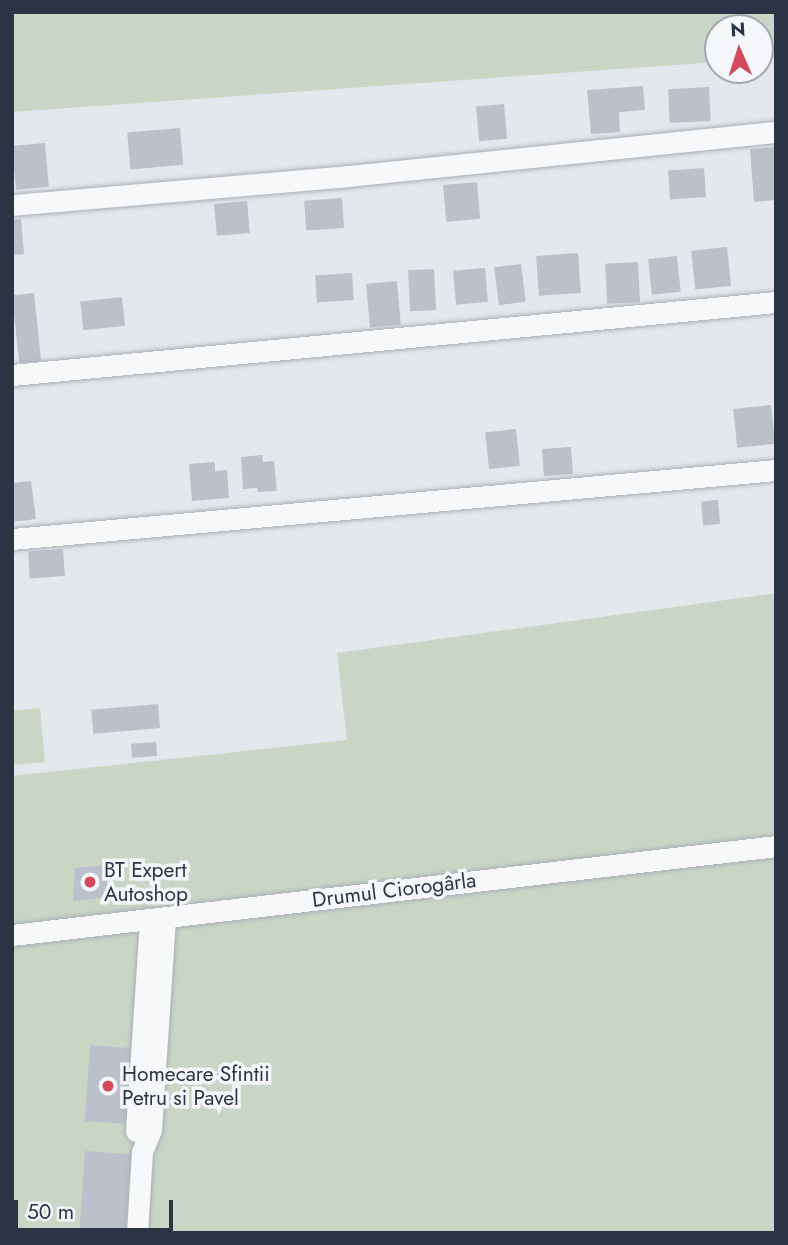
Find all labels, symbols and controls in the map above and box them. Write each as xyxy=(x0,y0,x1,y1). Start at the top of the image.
north arrow xyxy=(704,14,774,84)
text: N xyxy=(730,16,746,43)
place label: BT Expert Autoshop xyxy=(104,857,188,907)
street label: Drumul Ciorogârla xyxy=(311,867,477,913)
marker: BT Expert Autoshop xyxy=(82,874,98,890)
place label: Homecare Sfintii Petru si Pavel xyxy=(122,1061,270,1111)
marker: Homecare Sfintii Petru si Pavel xyxy=(100,1078,116,1094)
scale bar xyxy=(18,1186,177,1230)
text: 50 m xyxy=(27,1197,74,1227)

